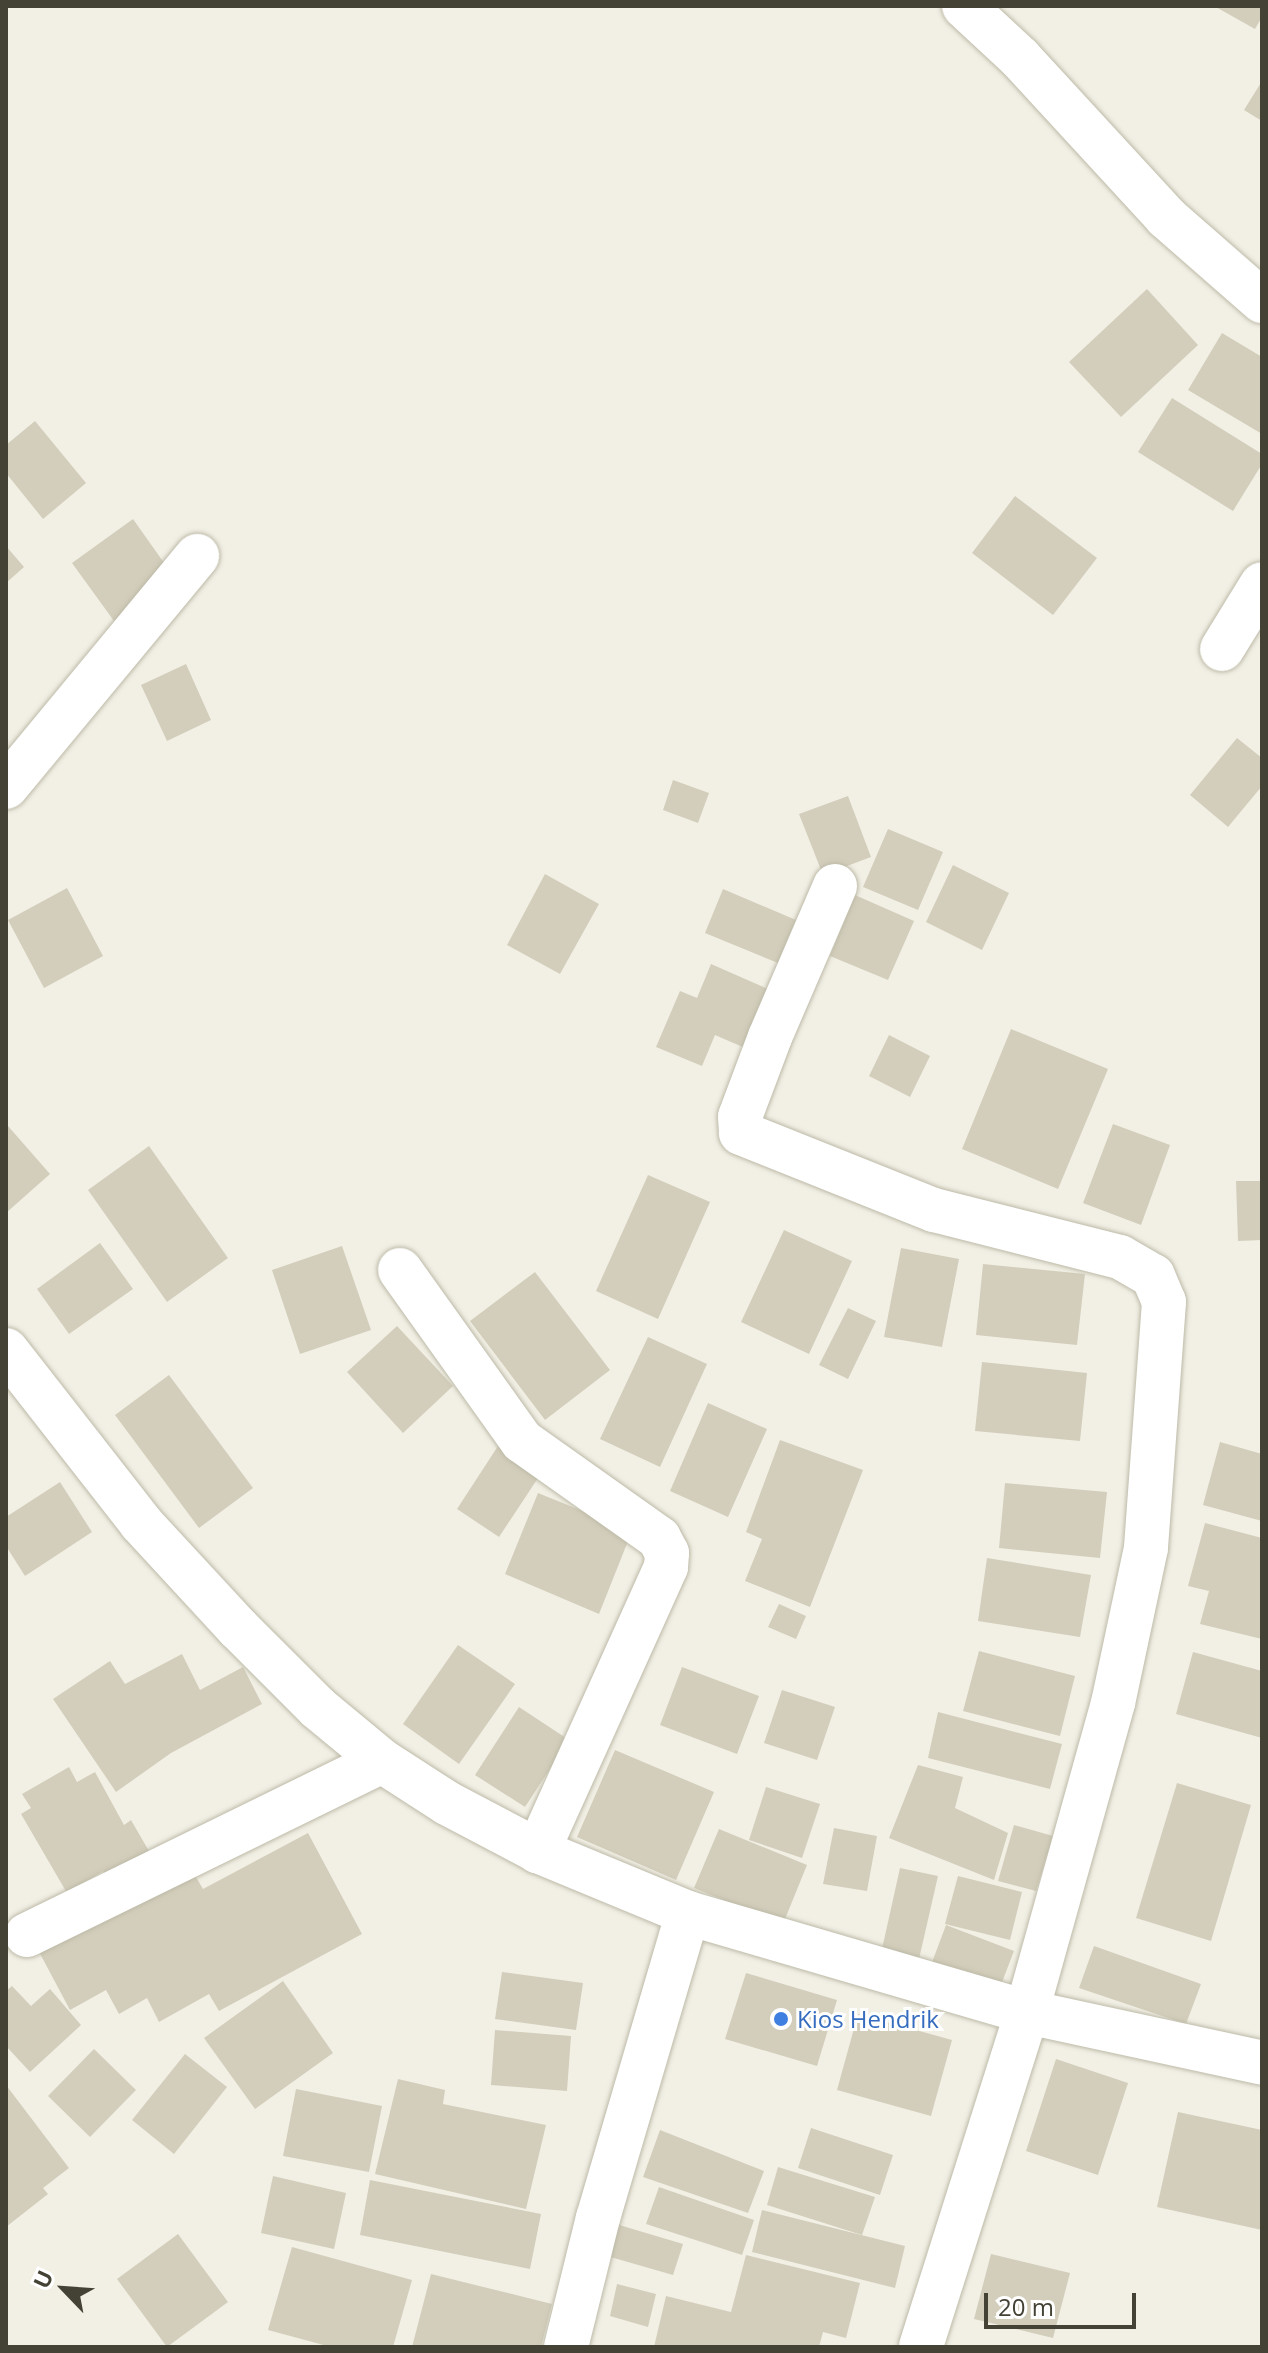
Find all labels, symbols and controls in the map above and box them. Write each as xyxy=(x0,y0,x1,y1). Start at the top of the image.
place label: Kios Hendrik xyxy=(797,2005,939,2033)
marker: Kios Hendrik xyxy=(772,2010,790,2028)
north arrow xyxy=(24,2249,104,2329)
text: U xyxy=(25,2265,59,2293)
scale bar xyxy=(988,2277,1140,2327)
text: 20 m xyxy=(998,2290,1054,2323)

